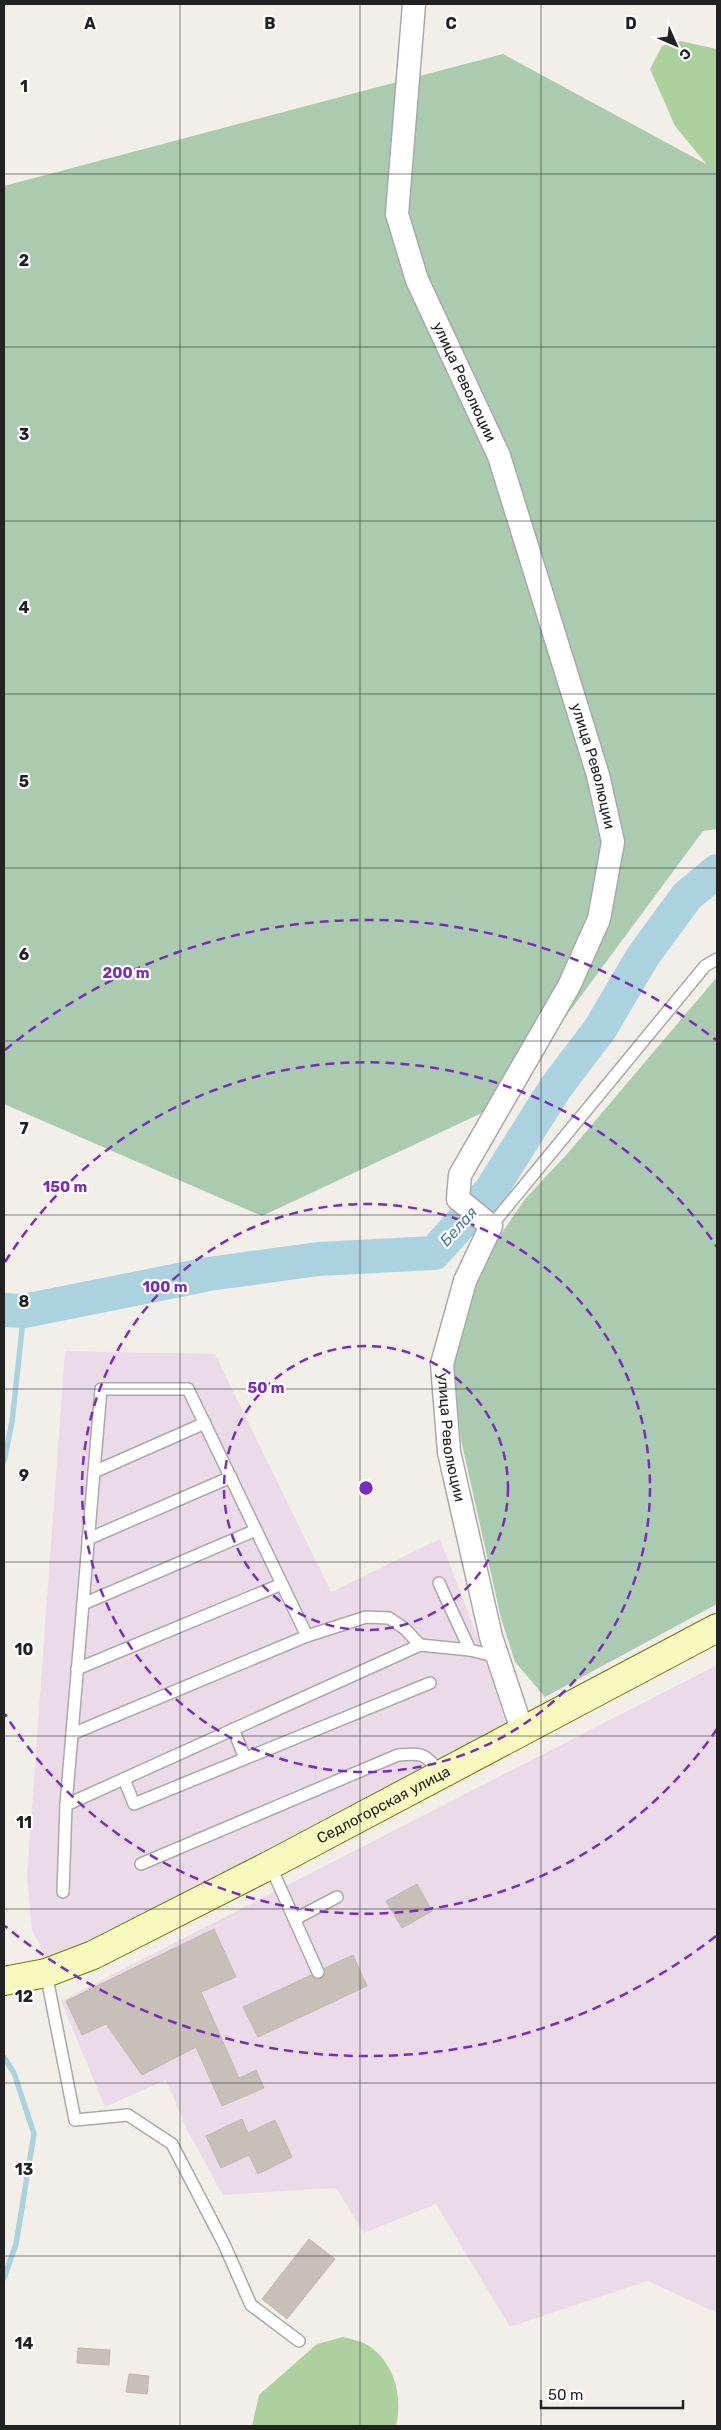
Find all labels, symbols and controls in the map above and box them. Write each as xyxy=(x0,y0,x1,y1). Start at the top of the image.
text: A xyxy=(84,14,96,33)
text: B xyxy=(264,14,276,33)
text: C xyxy=(445,14,457,33)
text: D xyxy=(625,14,637,33)
north arrow xyxy=(651,20,701,70)
text: С xyxy=(675,44,694,63)
text: 1 xyxy=(20,77,28,96)
text: 2 xyxy=(19,251,29,270)
street label: улица Революции xyxy=(429,319,500,445)
text: 3 xyxy=(19,425,29,444)
text: 4 xyxy=(19,598,30,617)
street label: улица Революции xyxy=(567,701,619,831)
text: 5 xyxy=(19,772,29,791)
text: 6 xyxy=(19,945,29,964)
text: 200 m xyxy=(102,964,150,982)
text: 7 xyxy=(19,1119,29,1138)
text: 150 m xyxy=(43,1178,87,1196)
water label: Белая xyxy=(436,1202,481,1250)
text: 100 m xyxy=(143,1278,187,1296)
text: 8 xyxy=(19,1292,30,1311)
street label: улица Революции xyxy=(434,1372,469,1503)
text: 50 m xyxy=(248,1379,284,1397)
text: 9 xyxy=(19,1466,29,1485)
centre of rings xyxy=(357,1479,375,1497)
text: 10 xyxy=(15,1640,34,1659)
street label: Седлогорская улица xyxy=(314,1762,453,1848)
text: 11 xyxy=(16,1813,32,1832)
text: 12 xyxy=(15,1987,33,2006)
text: 13 xyxy=(15,2160,33,2179)
text: 14 xyxy=(15,2334,34,2353)
scale bar xyxy=(541,2378,684,2410)
text: 50 m xyxy=(548,2386,583,2404)

